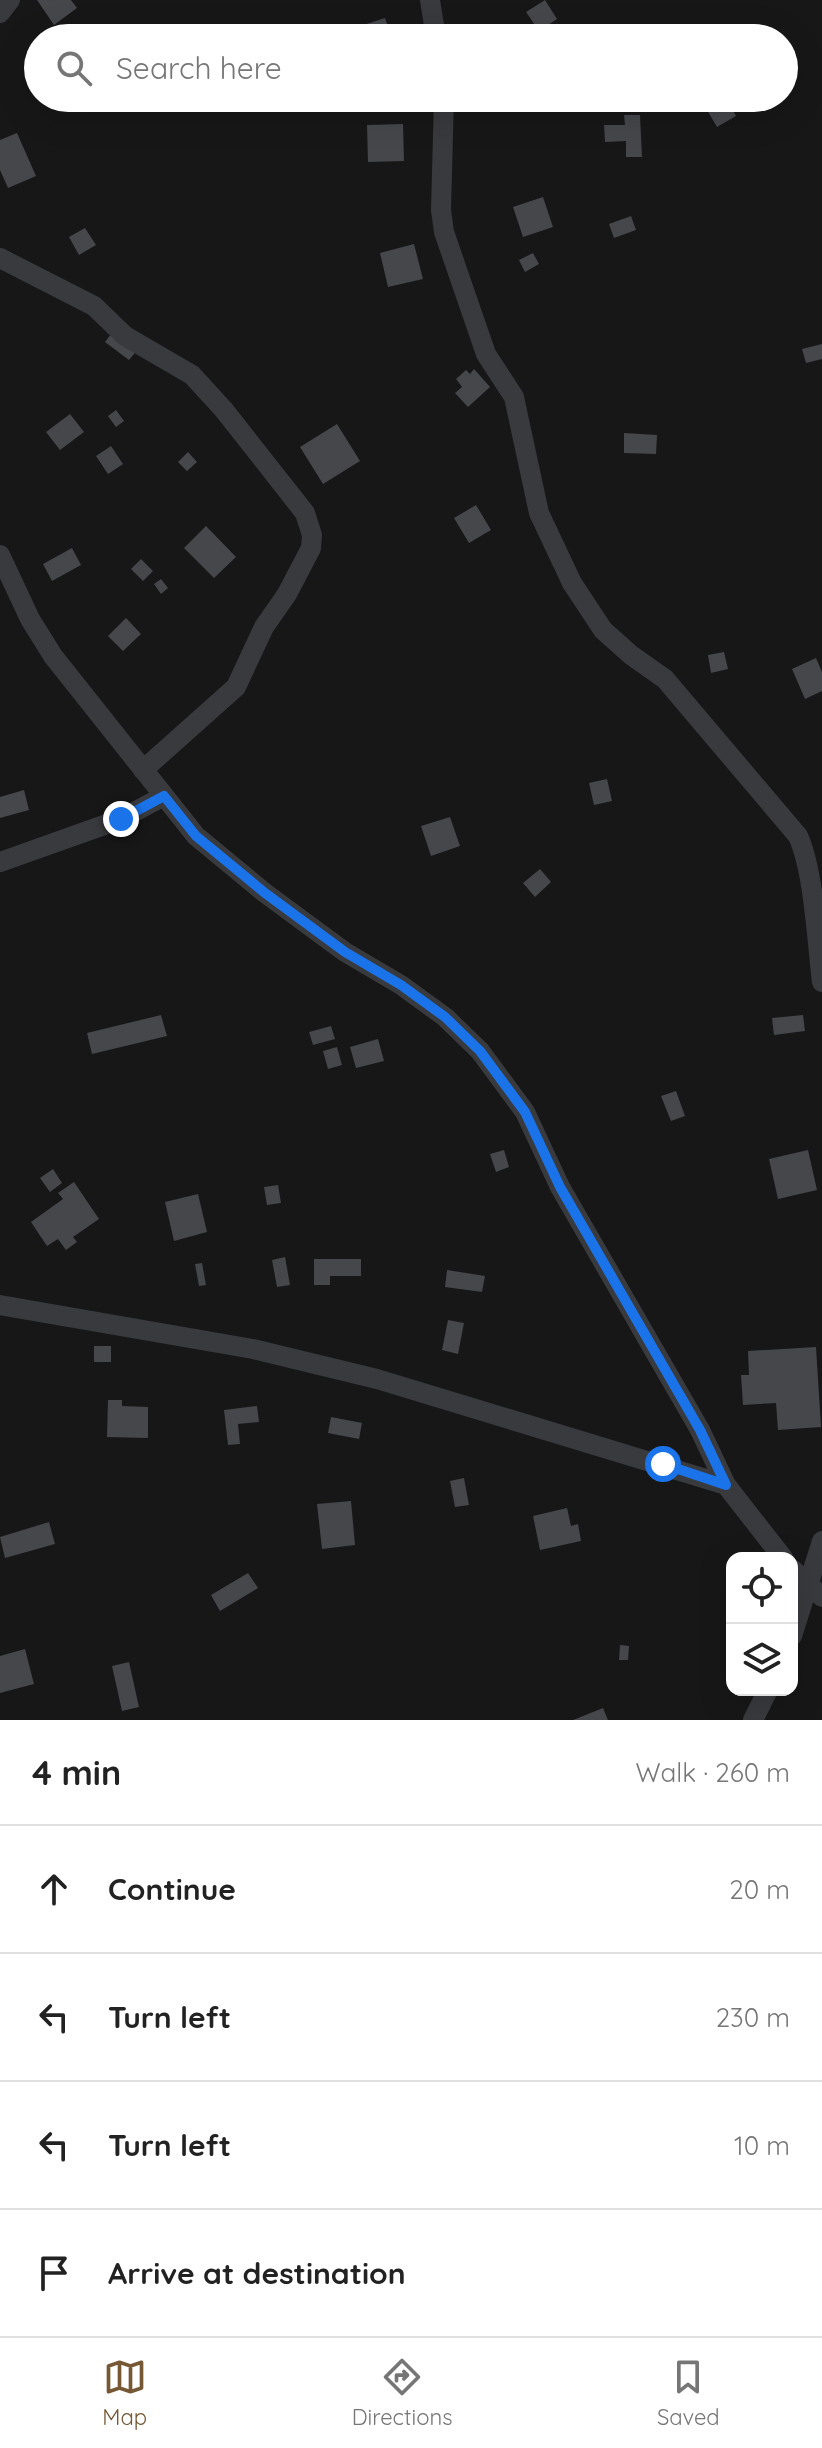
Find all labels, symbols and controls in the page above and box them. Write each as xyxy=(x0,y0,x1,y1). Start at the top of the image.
search box xyxy=(24,24,798,112)
icon: search xyxy=(52,46,96,90)
text: Search here xyxy=(116,49,282,87)
route end xyxy=(103,801,139,837)
route start xyxy=(645,1446,681,1482)
map controls xyxy=(726,1552,798,1696)
button: locate xyxy=(726,1552,798,1624)
button: layers xyxy=(726,1624,798,1696)
text: 4 min xyxy=(32,1751,121,1794)
text: Walk · 260 m xyxy=(636,1756,790,1789)
icon: ahead xyxy=(32,1867,76,1911)
text: Continue xyxy=(108,1870,236,1908)
text: 20 m xyxy=(729,1873,790,1906)
icon: left xyxy=(32,1995,76,2039)
text: Turn left xyxy=(108,1998,231,2036)
text: 230 m xyxy=(716,2001,790,2034)
icon: left xyxy=(32,2123,76,2167)
text: Turn left xyxy=(108,2126,231,2164)
text: 10 m xyxy=(734,2129,790,2162)
icon: arrive xyxy=(32,2251,76,2295)
text: Arrive at destination xyxy=(108,2254,406,2292)
tab: Map xyxy=(102,2355,147,2431)
tab: Directions xyxy=(352,2355,452,2431)
tab: Saved xyxy=(657,2355,720,2431)

